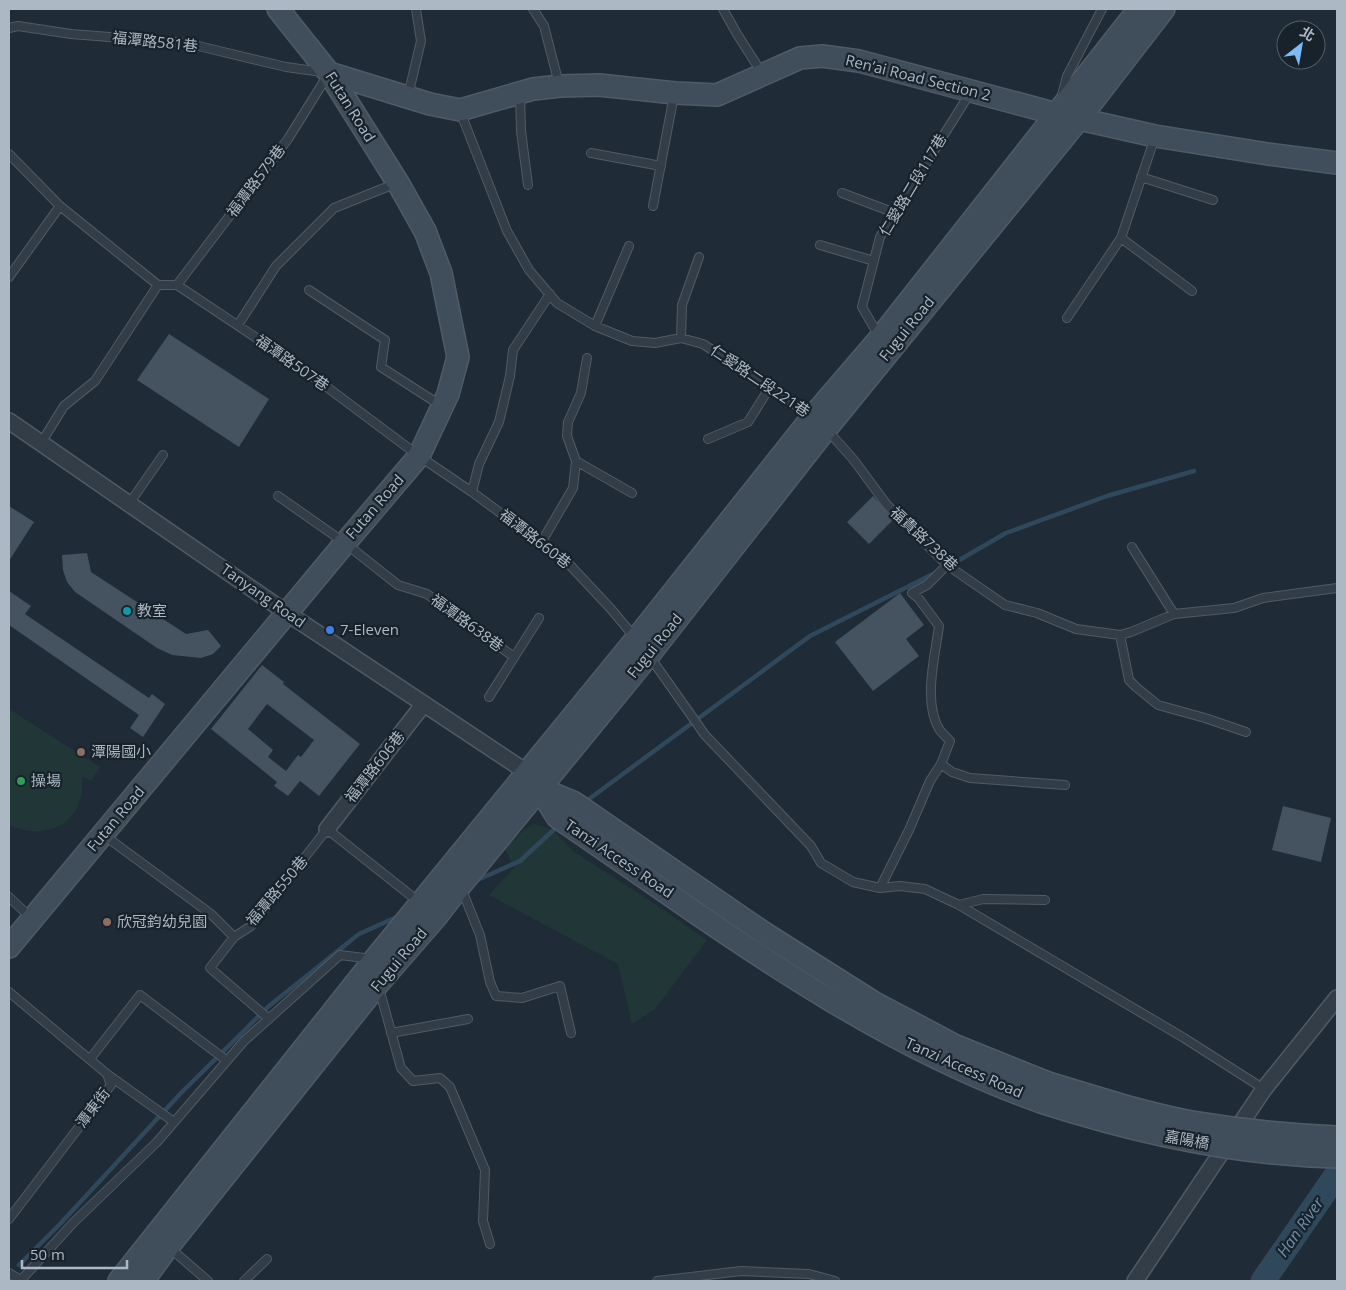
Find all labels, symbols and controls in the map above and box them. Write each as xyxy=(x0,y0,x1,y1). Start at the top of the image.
north arrow xyxy=(1276,20,1326,70)
text: 北 xyxy=(1297,22,1319,45)
street label: 福潭路581巷 xyxy=(111,27,199,55)
street label: Ren’ai Road Section 2 xyxy=(844,49,993,105)
street label: Futan Road xyxy=(321,67,380,145)
street label: 仁愛路二段117巷 xyxy=(874,130,951,239)
street label: 福潭路579巷 xyxy=(221,140,289,221)
street label: Fugui Road xyxy=(874,292,938,365)
street label: 福潭路507巷 xyxy=(252,329,333,395)
street label: 仁愛路二段221巷 xyxy=(707,340,814,421)
street label: Futan Road xyxy=(341,470,408,543)
street label: 福貴路738巷 xyxy=(887,502,963,575)
street label: 福潭路660巷 xyxy=(496,504,576,572)
street label: Tanyang Road xyxy=(217,559,310,632)
street label: 福潭路638巷 xyxy=(427,589,508,655)
place label: 教室 xyxy=(137,600,167,620)
marker: 教室 xyxy=(121,605,133,617)
street label: Fugui Road xyxy=(622,609,686,682)
place label: 7-Eleven xyxy=(340,619,399,639)
marker: 7-Eleven xyxy=(324,624,336,636)
street label: 福潭路606巷 xyxy=(340,726,408,806)
place label: 潭陽國小 xyxy=(91,741,151,761)
marker: 潭陽國小 xyxy=(75,746,87,758)
place label: 操場 xyxy=(31,770,61,790)
marker: 操場 xyxy=(15,775,27,787)
street label: Futan Road xyxy=(82,781,148,855)
street label: Tanzi Access Road xyxy=(561,814,678,902)
street label: 福潭路550巷 xyxy=(241,851,311,930)
place label: 欣冠鈞幼兒園 xyxy=(117,911,207,931)
marker: 欣冠鈞幼兒園 xyxy=(101,916,113,928)
street label: Fugui Road xyxy=(366,923,431,996)
street label: Tanzi Access Road xyxy=(902,1032,1026,1102)
street label: 潭東街 xyxy=(71,1083,114,1131)
street label: 嘉陽橋 xyxy=(1163,1125,1211,1153)
water label: Han River xyxy=(1271,1192,1329,1261)
scale bar xyxy=(22,1238,128,1270)
text: 50 m xyxy=(30,1244,65,1264)

